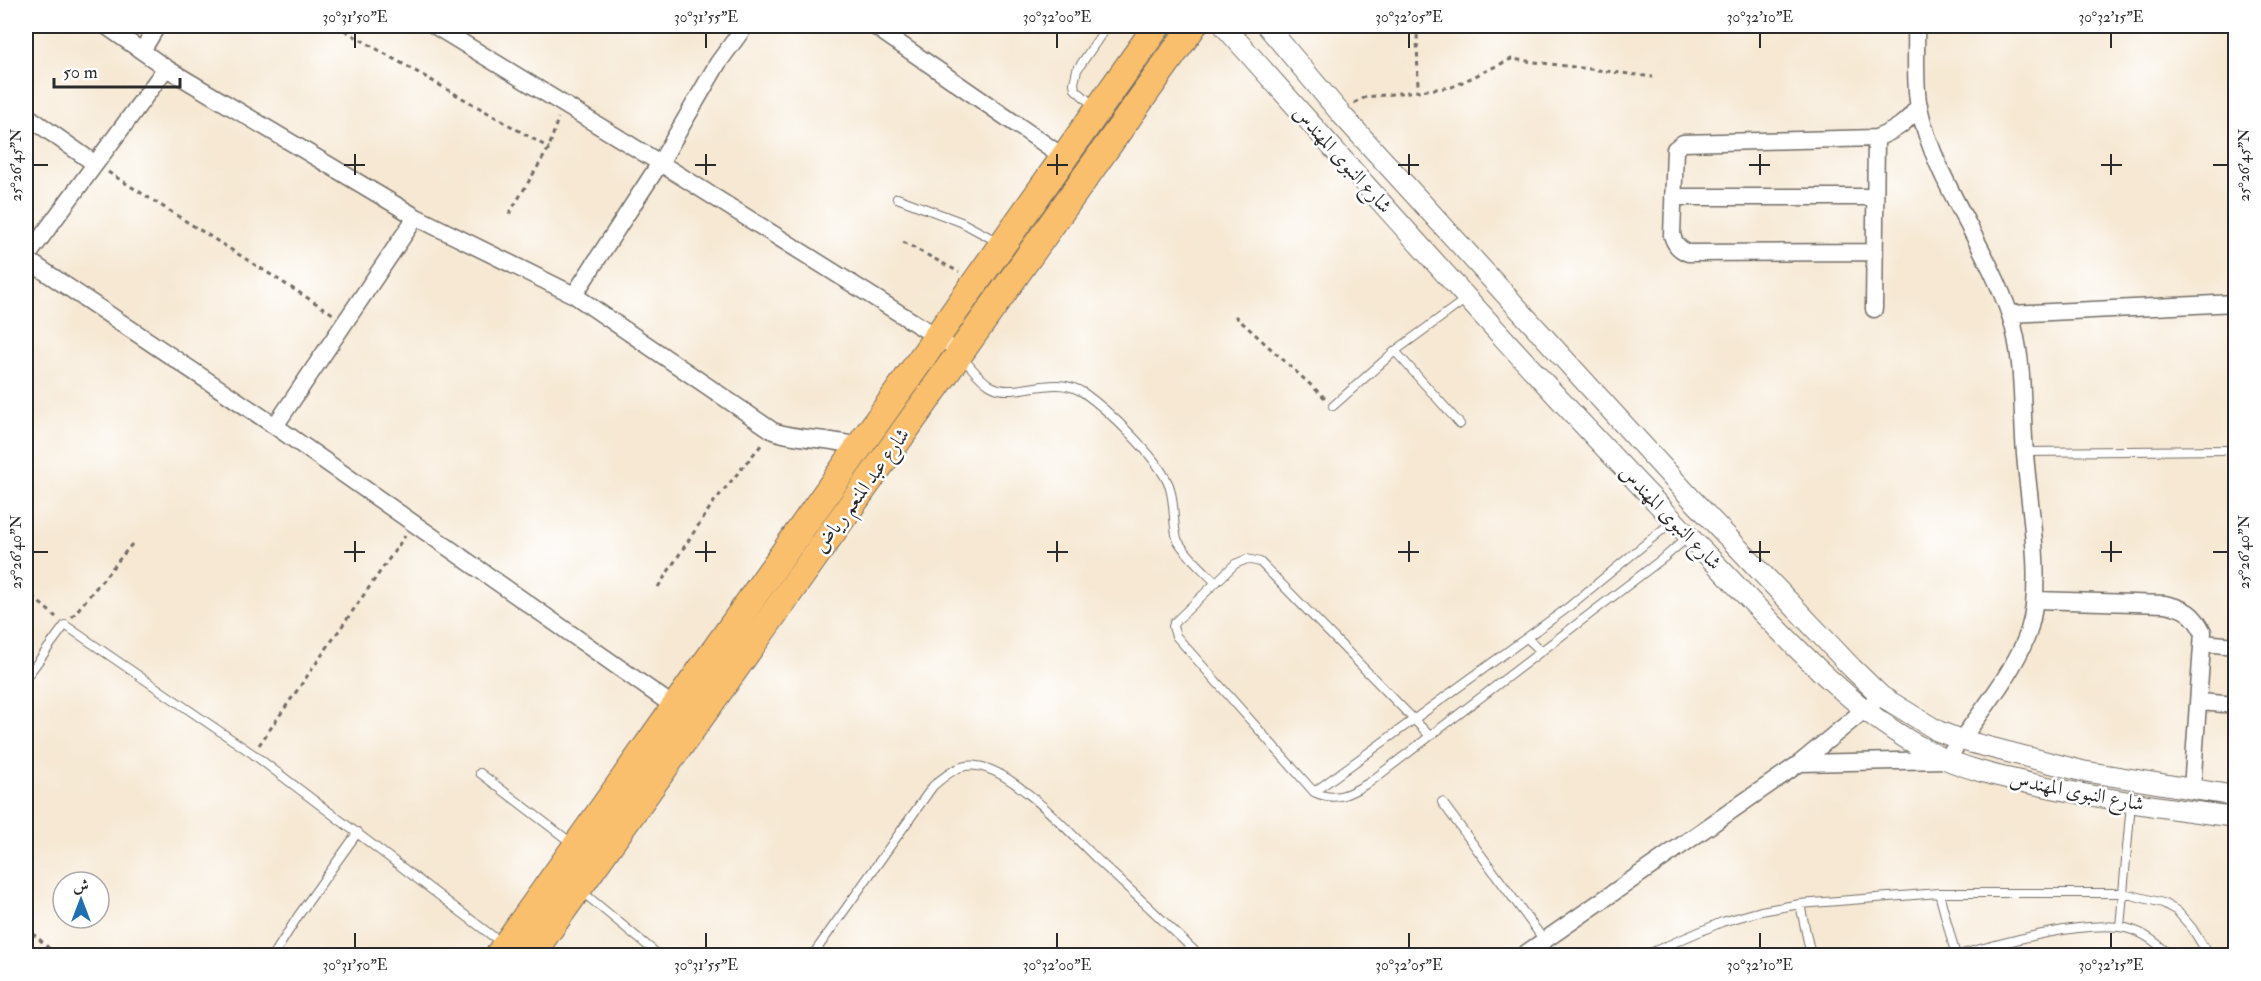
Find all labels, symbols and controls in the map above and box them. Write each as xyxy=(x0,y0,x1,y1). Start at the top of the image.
text: 30°31'50"E xyxy=(322,8,388,27)
text: 30°31'55"E xyxy=(674,8,738,27)
text: 30°32'00"E xyxy=(1023,8,1092,27)
text: 30°32'05"E xyxy=(1375,8,1443,27)
text: 30°32'10"E xyxy=(1727,8,1793,27)
text: 30°32'15"E xyxy=(2078,8,2144,27)
scale bar xyxy=(54,51,180,89)
text: 50 m xyxy=(63,61,98,84)
street label: شارع النبوى المهندس xyxy=(1284,100,1398,222)
text: 25°26'45"N xyxy=(7,128,26,202)
text: 25°26'45"N xyxy=(2235,128,2254,202)
street label: شارع عبد المنعم رياض xyxy=(808,423,920,561)
street label: شارع النبوى المهندس xyxy=(1611,460,1727,579)
text: 25°26'40"N xyxy=(7,514,26,589)
text: 25°26'40"N xyxy=(2235,514,2254,589)
street label: شارع النبوى المهندس xyxy=(2007,766,2146,822)
north arrow xyxy=(51,870,111,930)
text: ش xyxy=(73,876,89,896)
text: 30°31'50"E xyxy=(322,956,388,975)
text: 30°31'55"E xyxy=(674,956,738,975)
text: 30°32'00"E xyxy=(1023,956,1092,975)
text: 30°32'05"E xyxy=(1375,956,1443,975)
text: 30°32'10"E xyxy=(1727,956,1793,975)
text: 30°32'15"E xyxy=(2078,956,2144,975)

